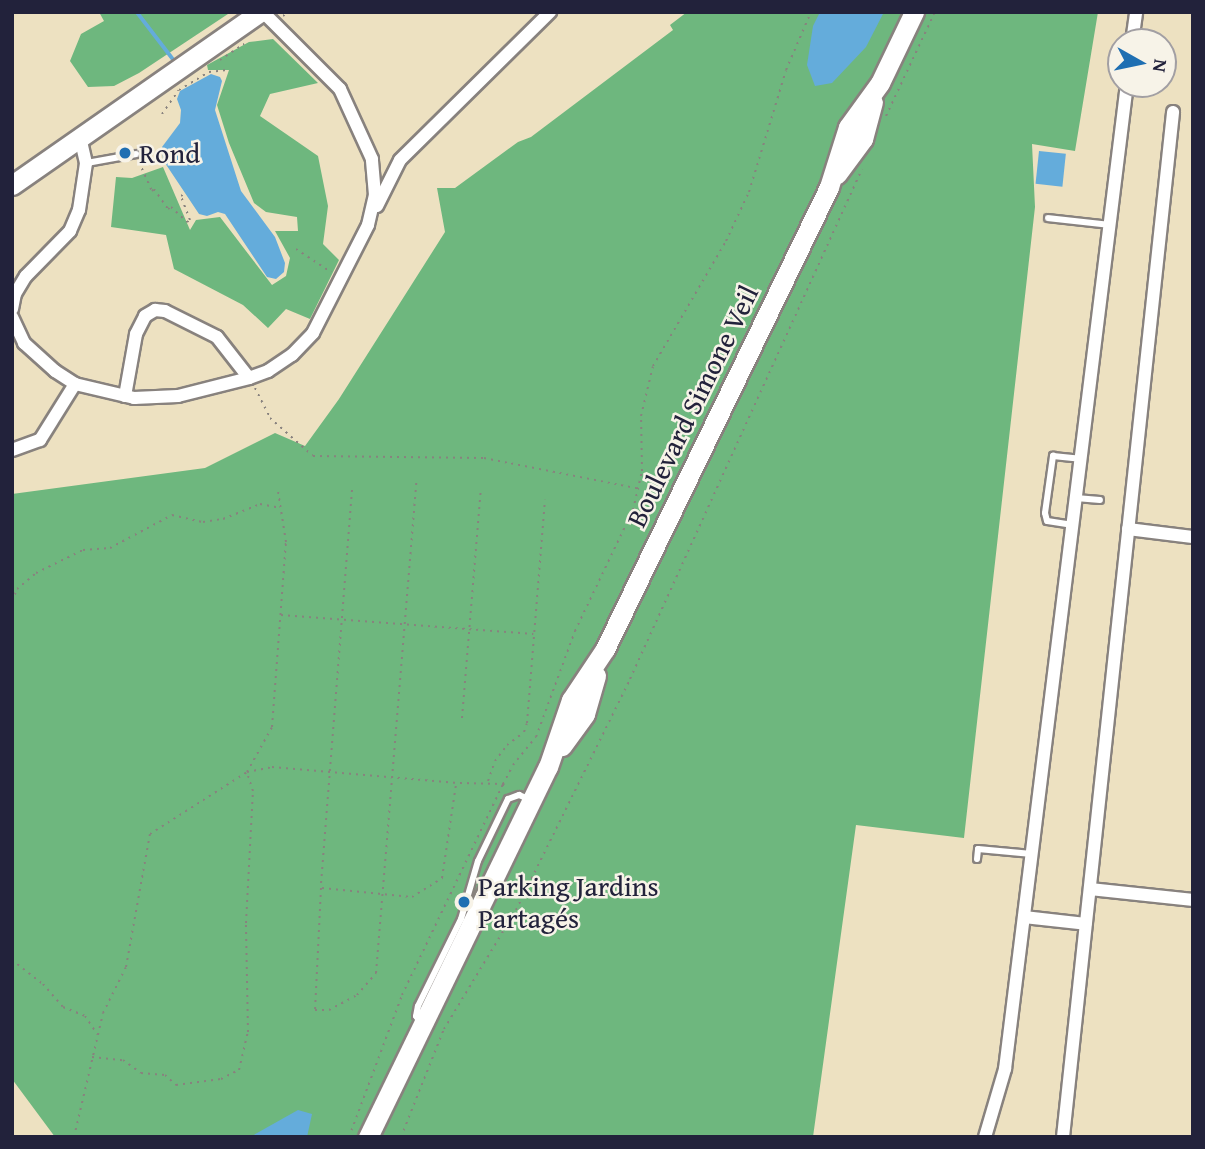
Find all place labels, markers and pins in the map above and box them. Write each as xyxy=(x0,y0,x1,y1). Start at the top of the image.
place label: Rond xyxy=(139,136,200,170)
marker: Rond xyxy=(117,145,133,161)
place label: Parking Jardins Partagés xyxy=(478,869,659,935)
marker: Parking Jardins Partagés xyxy=(456,894,472,910)

